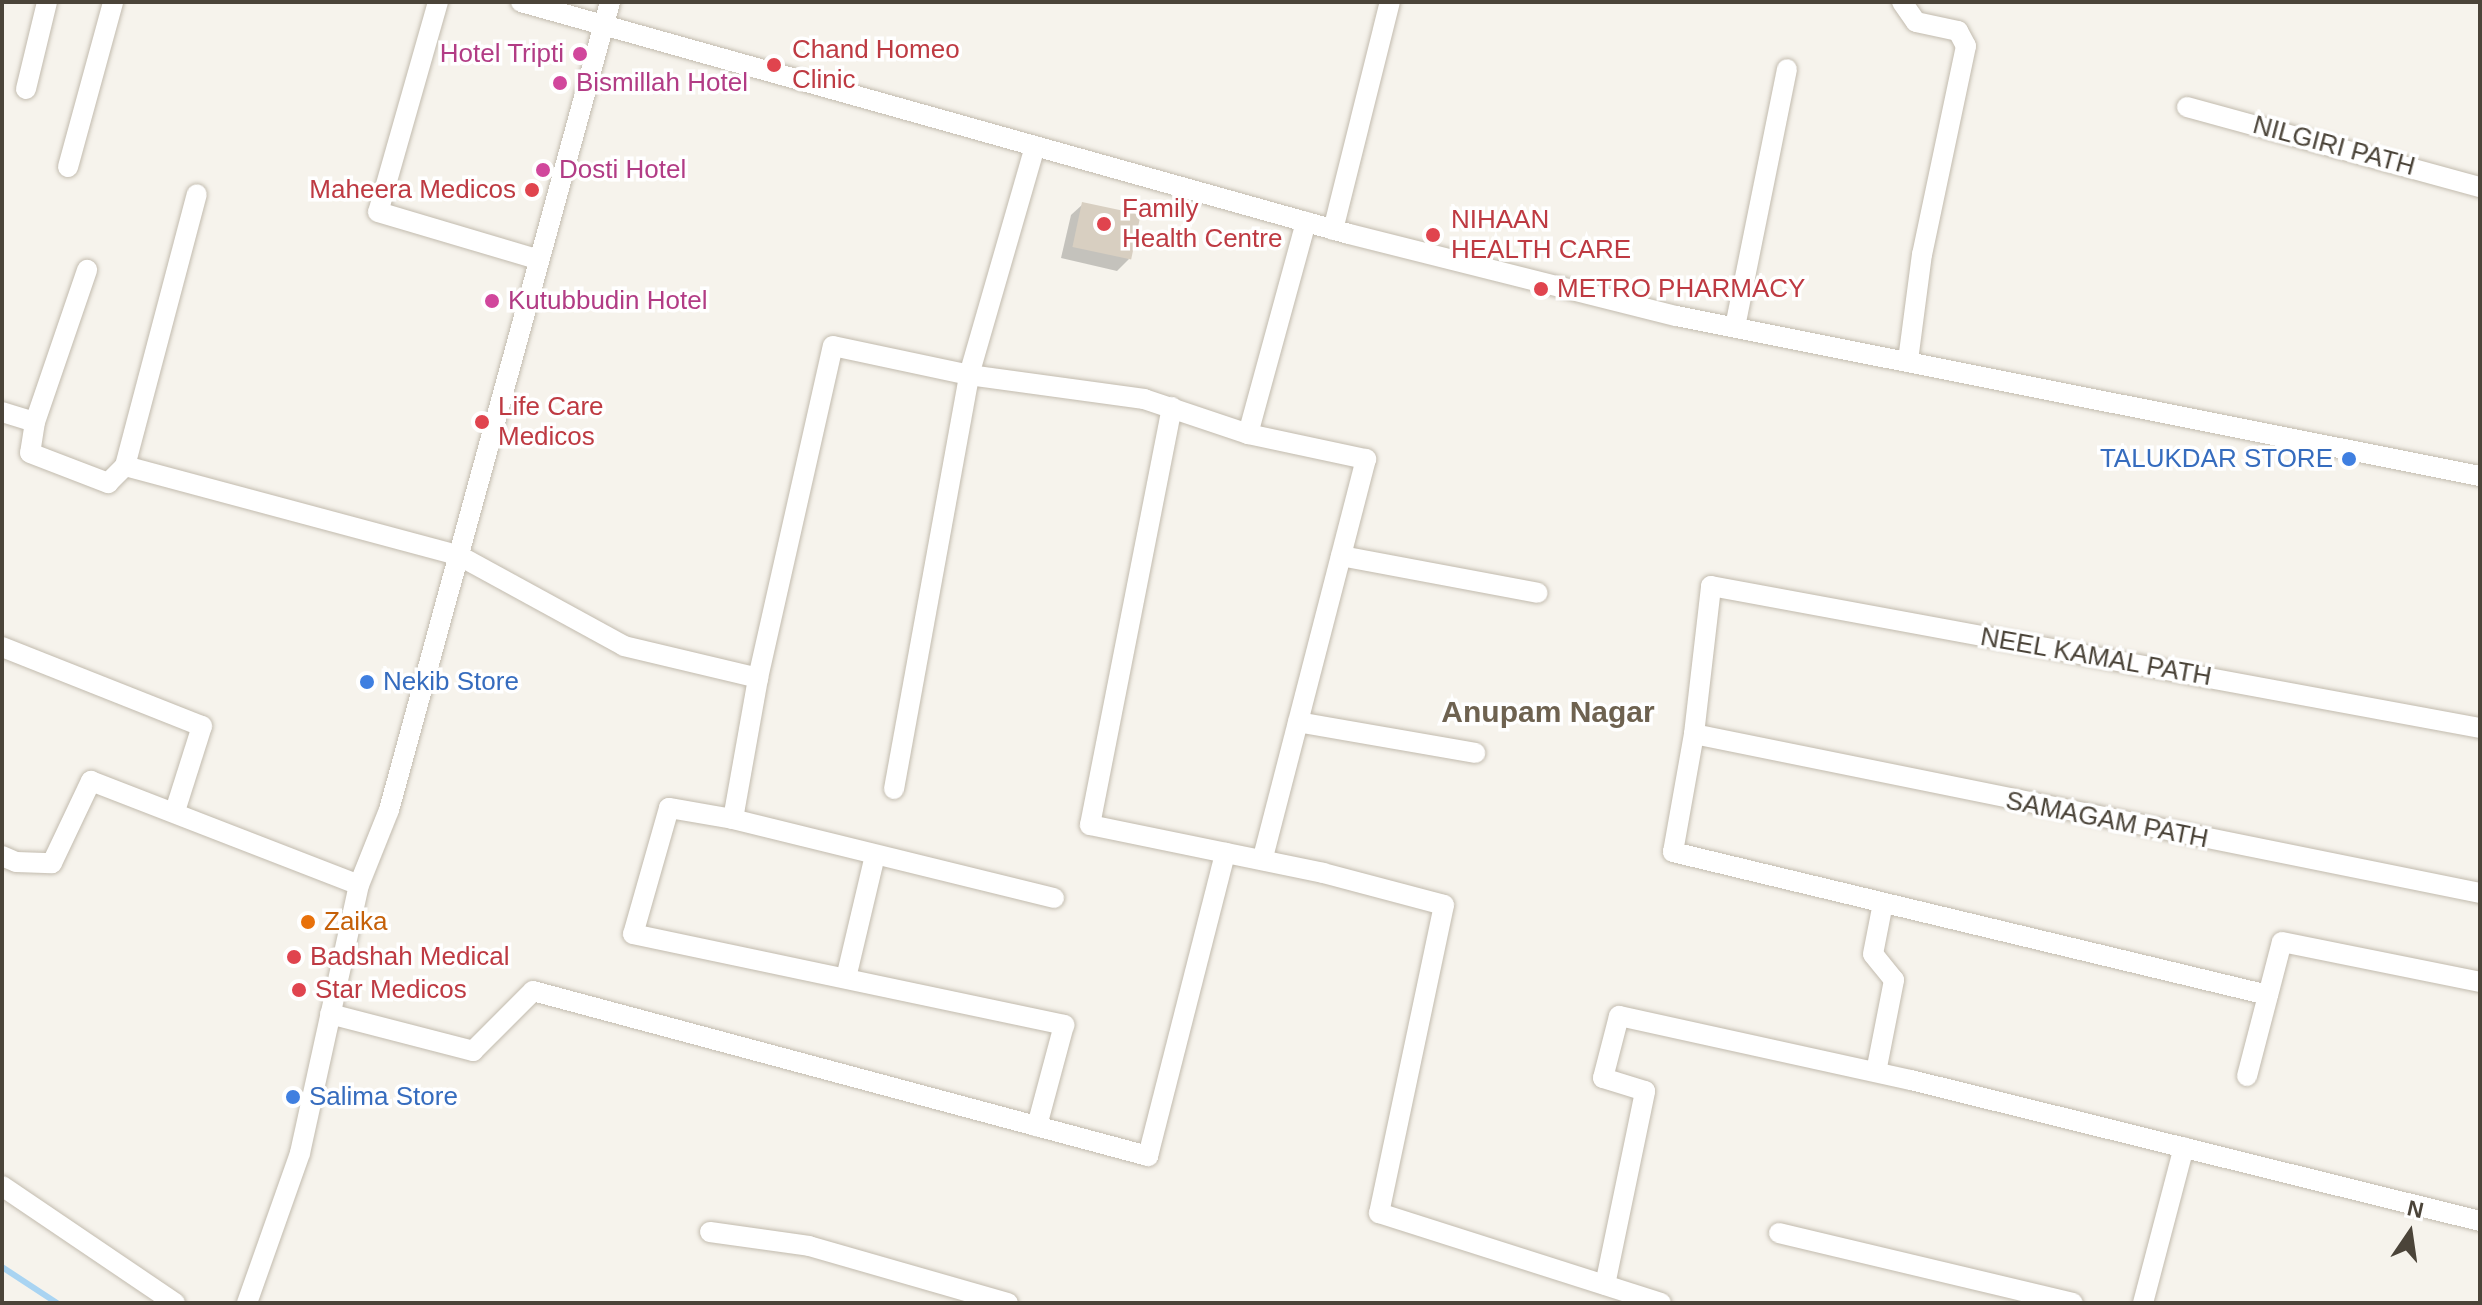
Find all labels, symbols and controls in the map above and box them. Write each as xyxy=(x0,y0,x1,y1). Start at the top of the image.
place label: Chand Homeo Clinic xyxy=(792,34,960,96)
place label: Hotel Tripti xyxy=(439,38,564,70)
marker: Hotel Tripti xyxy=(571,45,589,63)
marker: Chand Homeo Clinic xyxy=(763,54,785,76)
place label: Bismillah Hotel xyxy=(576,67,748,99)
marker: Bismillah Hotel xyxy=(551,74,569,92)
street label: NILGIRI PATH xyxy=(2249,109,2419,183)
place label: Dosti Hotel xyxy=(559,154,686,186)
marker: Dosti Hotel xyxy=(534,161,552,179)
place label: Maheera Medicos xyxy=(309,174,516,206)
marker: Maheera Medicos xyxy=(523,181,541,199)
place label: Family Health Centre xyxy=(1122,193,1282,254)
place label: NIHAAN HEALTH CARE xyxy=(1451,204,1631,266)
marker: Family Health Centre xyxy=(1093,213,1115,235)
marker: NIHAAN HEALTH CARE xyxy=(1422,224,1444,246)
place label: METRO PHARMACY xyxy=(1557,273,1805,305)
marker: METRO PHARMACY xyxy=(1532,280,1550,298)
place label: Kutubbudin Hotel xyxy=(508,285,707,317)
marker: Kutubbudin Hotel xyxy=(483,292,501,310)
place label: Life Care Medicos xyxy=(498,391,603,452)
marker: Life Care Medicos xyxy=(473,413,491,431)
place label: TALUKDAR STORE xyxy=(2100,443,2333,475)
marker: TALUKDAR STORE xyxy=(2340,450,2358,468)
street label: NEEL KAMAL PATH xyxy=(1977,621,2215,693)
place label: Nekib Store xyxy=(383,666,519,698)
marker: Nekib Store xyxy=(358,673,376,691)
district label: Anupam Nagar xyxy=(1441,694,1655,730)
street label: SAMAGAM PATH xyxy=(2003,785,2211,855)
place label: Zaika xyxy=(324,906,388,938)
marker: Zaika xyxy=(299,913,317,931)
place label: Badshah Medical xyxy=(310,941,509,973)
marker: Badshah Medical xyxy=(285,948,303,966)
place label: Star Medicos xyxy=(315,974,467,1006)
marker: Star Medicos xyxy=(290,981,308,999)
place label: Salima Store xyxy=(309,1081,458,1113)
marker: Salima Store xyxy=(284,1088,302,1106)
north arrow xyxy=(2370,1193,2450,1273)
text: N xyxy=(2405,1195,2426,1223)

